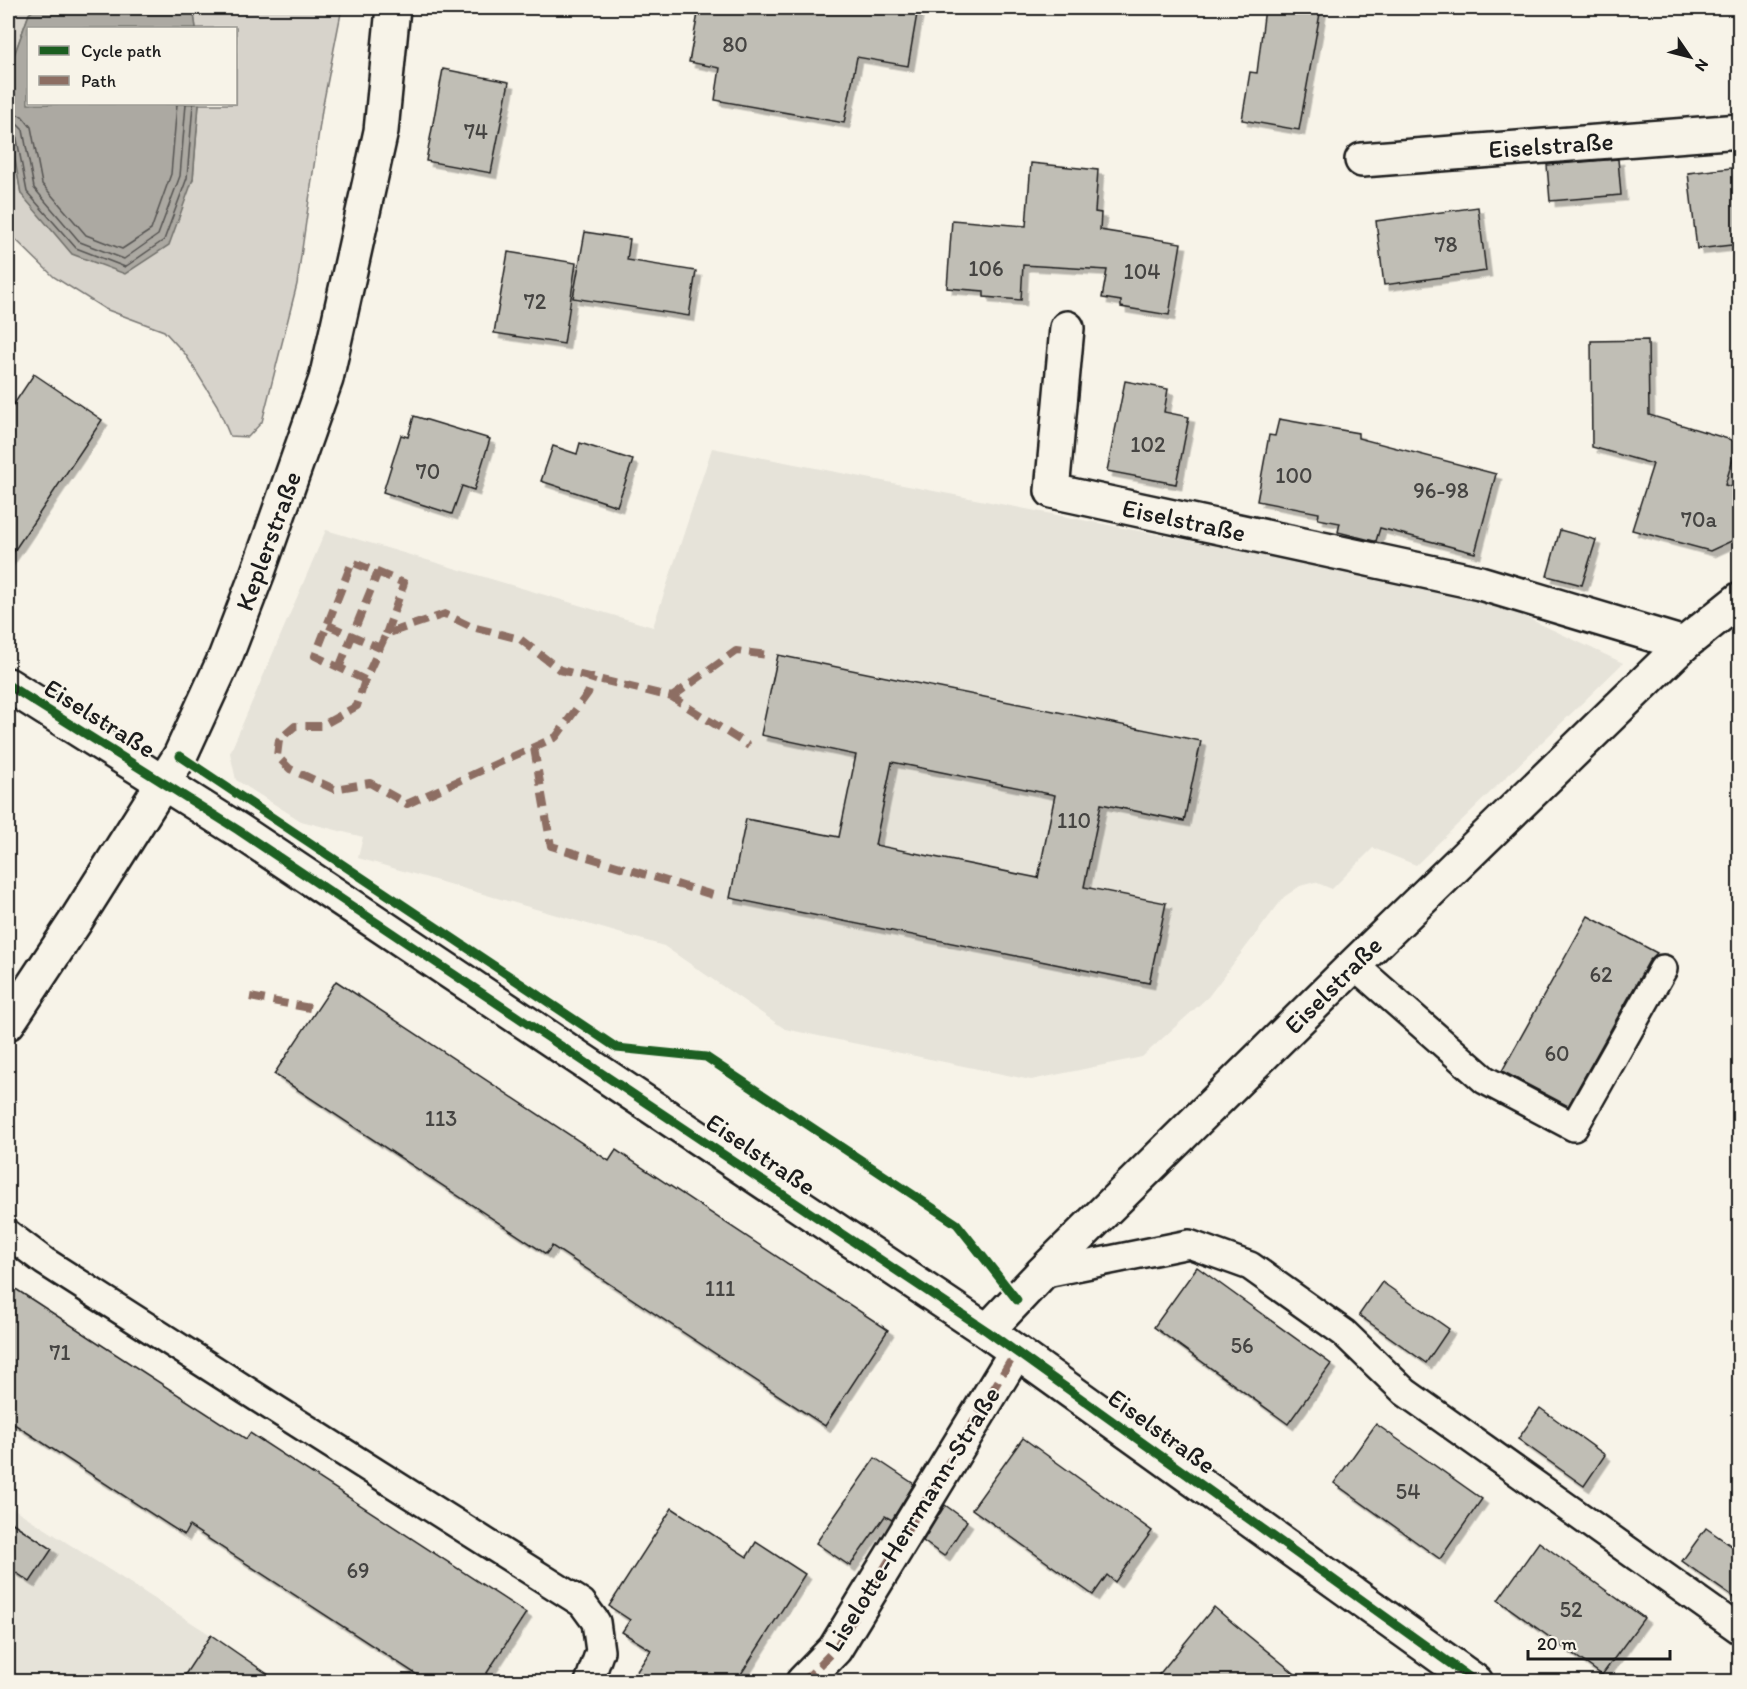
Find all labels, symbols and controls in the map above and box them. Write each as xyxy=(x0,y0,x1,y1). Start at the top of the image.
legend xyxy=(27,27,237,105)
north arrow xyxy=(1660,27,1720,87)
house number: 80 xyxy=(722,31,748,58)
text: Cycle path xyxy=(81,40,162,62)
text: N xyxy=(1691,55,1713,75)
text: Path xyxy=(81,70,116,92)
house number: 74 xyxy=(464,118,488,145)
street label: Eiselstraße xyxy=(1487,125,1615,165)
house number: 78 xyxy=(1435,231,1457,258)
house number: 106 xyxy=(968,255,1004,282)
house number: 104 xyxy=(1124,258,1160,285)
house number: 72 xyxy=(524,288,547,315)
house number: 102 xyxy=(1130,431,1166,458)
house number: 70 xyxy=(416,458,440,485)
house number: 100 xyxy=(1275,462,1313,489)
street label: Keplerstraße xyxy=(228,467,308,615)
house number: 96-98 xyxy=(1413,477,1469,504)
street label: Eiselstraße xyxy=(1119,491,1249,549)
house number: 70a xyxy=(1681,506,1717,533)
street label: Eiselstraße xyxy=(38,671,162,765)
house number: 110 xyxy=(1057,807,1091,834)
street label: Eiselstraße xyxy=(1277,929,1389,1041)
house number: 62 xyxy=(1589,961,1613,988)
house number: 60 xyxy=(1544,1040,1570,1067)
house number: 113 xyxy=(425,1105,457,1132)
street label: Eiselstraße xyxy=(700,1106,822,1202)
house number: 111 xyxy=(705,1275,735,1302)
house number: 56 xyxy=(1230,1332,1254,1359)
house number: 71 xyxy=(49,1339,71,1366)
street label: Liselotte-Herrmann-Straße xyxy=(817,1380,1007,1658)
street label: Eiselstraße xyxy=(1102,1381,1222,1481)
house number: 54 xyxy=(1396,1478,1420,1505)
house number: 69 xyxy=(346,1557,370,1584)
house number: 52 xyxy=(1559,1596,1583,1623)
scale bar xyxy=(1528,1623,1670,1661)
text: 20 m xyxy=(1537,1633,1577,1655)

